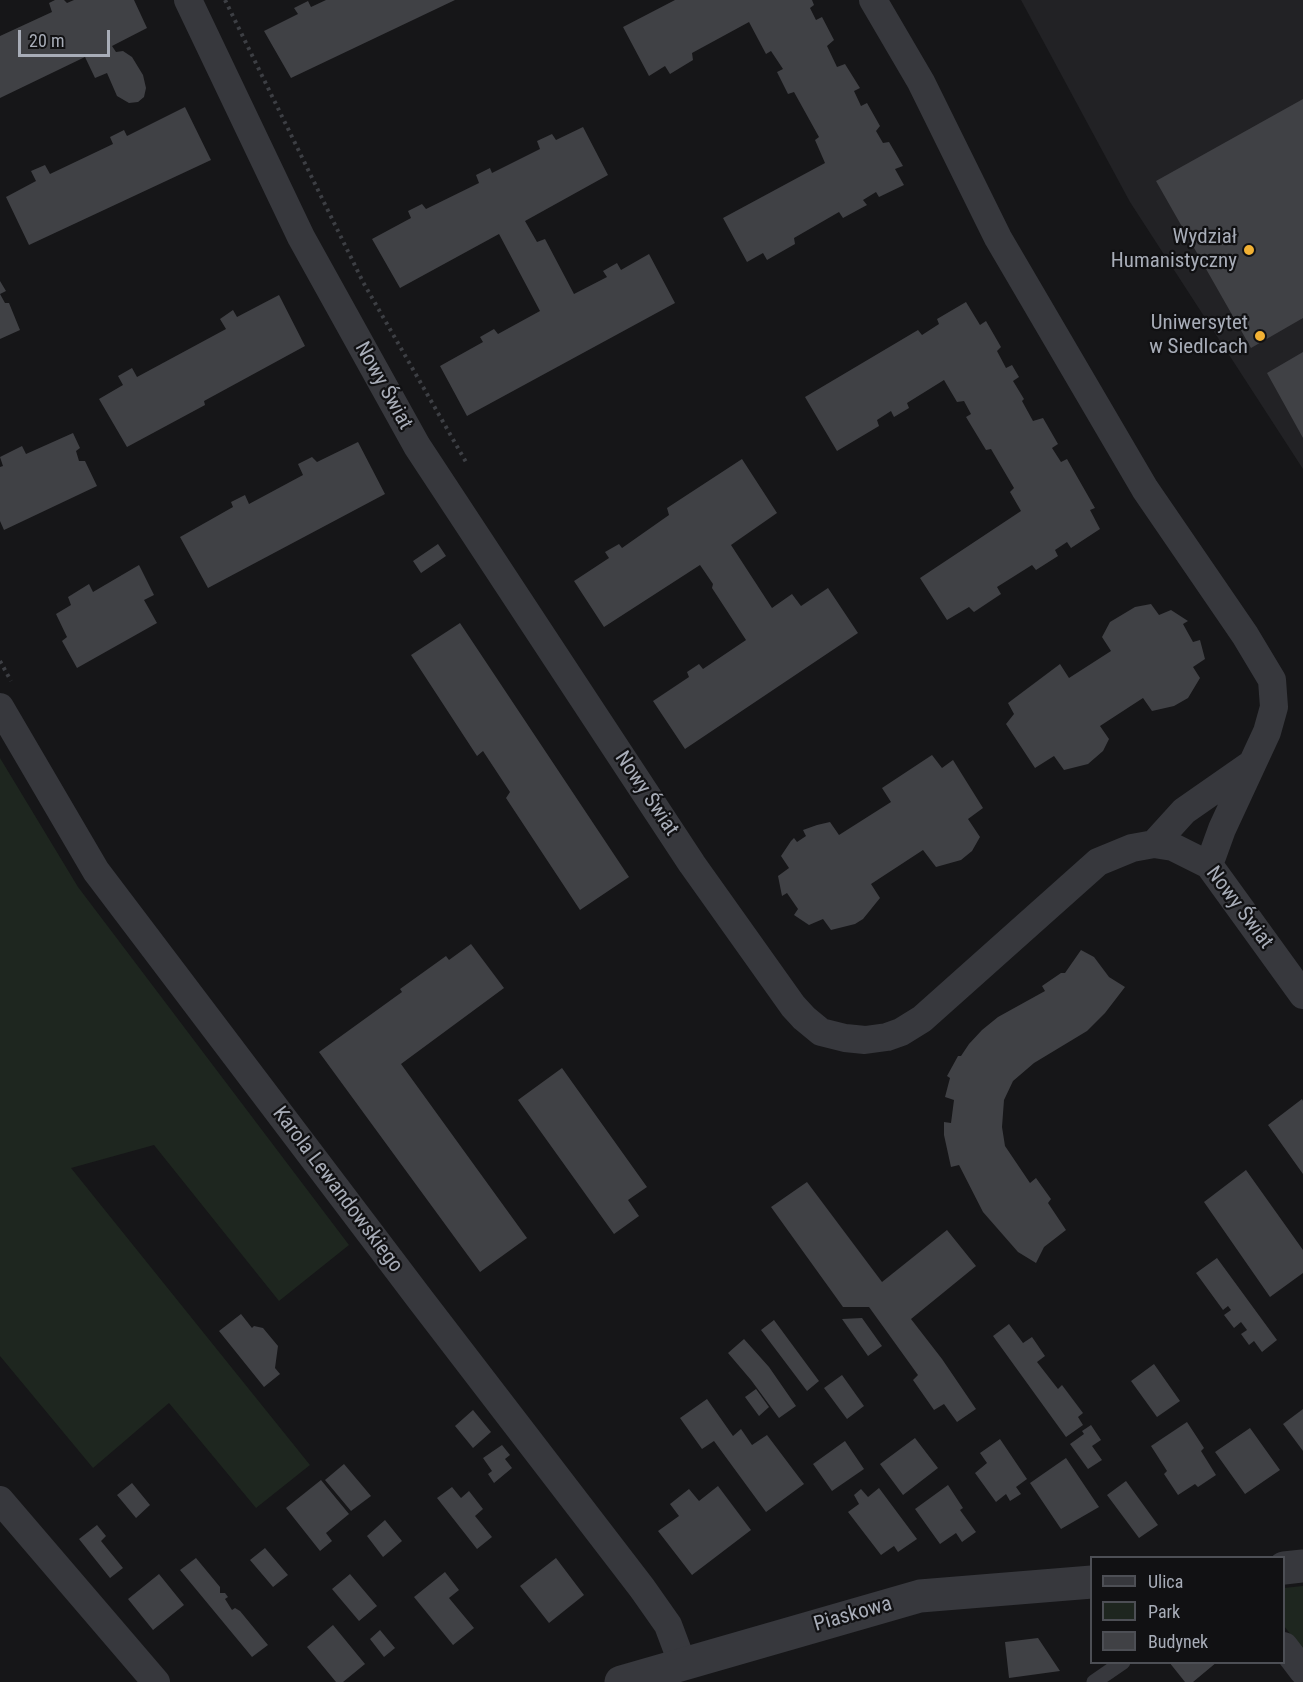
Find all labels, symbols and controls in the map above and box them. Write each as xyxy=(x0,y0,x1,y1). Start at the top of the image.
scale bar xyxy=(21,18,112,56)
text: 20 m xyxy=(29,30,64,51)
place label: Wydział Humanistyczny xyxy=(1111,225,1237,275)
marker: Wydział Humanistyczny xyxy=(1242,243,1256,257)
place label: Uniwersytet w Siedlcach xyxy=(1149,311,1248,361)
marker: Uniwersytet w Siedlcach xyxy=(1253,329,1267,343)
street label: Nowy Świat xyxy=(349,338,417,434)
street label: Nowy Świat xyxy=(609,747,683,841)
street label: Nowy Świat xyxy=(1200,862,1278,954)
street label: Karola Lewandowskiego xyxy=(266,1102,408,1278)
legend xyxy=(1090,1556,1285,1664)
text: Ulica xyxy=(1148,1571,1183,1592)
street label: Piaskowa xyxy=(811,1592,895,1638)
text: Park xyxy=(1148,1601,1180,1622)
text: Budynek xyxy=(1148,1631,1208,1652)

